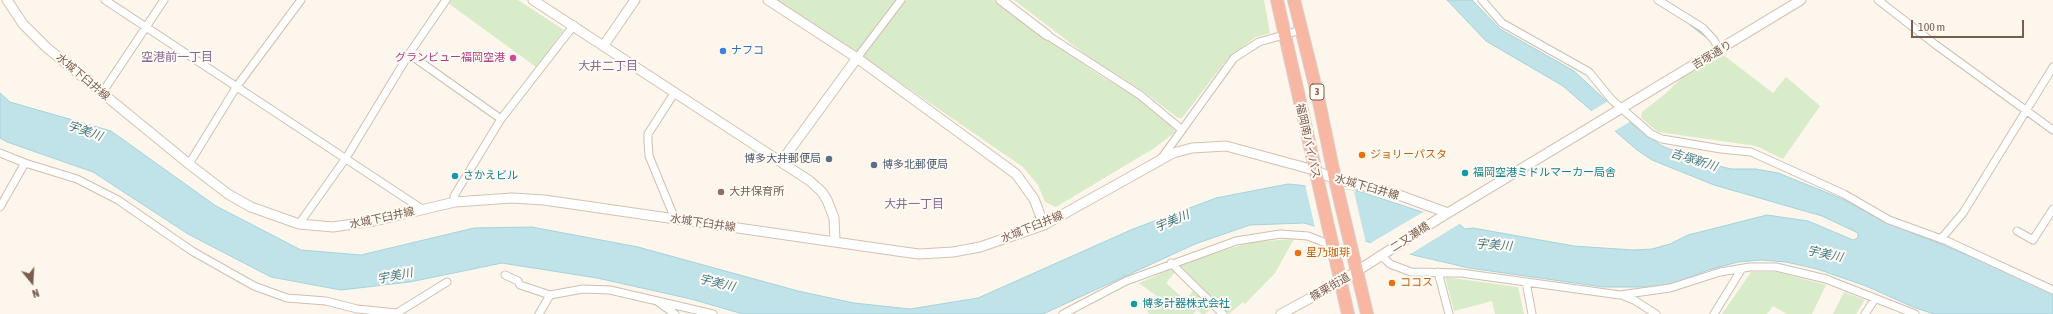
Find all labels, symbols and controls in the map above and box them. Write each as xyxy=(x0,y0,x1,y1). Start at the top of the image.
scale bar xyxy=(1913,12,2026,38)
text: 100 m xyxy=(1918,20,1945,34)
street label: 吉塚通り xyxy=(1690,38,1734,72)
place label: ナフコ xyxy=(731,44,764,58)
marker: ナフコ xyxy=(718,46,728,56)
district label: 空港前一丁目 xyxy=(141,50,213,64)
street label: 水城下臼井線 xyxy=(53,51,113,103)
place label: グランビュー福岡空港 xyxy=(395,51,505,65)
marker: グランビュー福岡空港 xyxy=(508,53,518,63)
district label: 大井二丁目 xyxy=(578,59,638,73)
road number: 3 xyxy=(1310,84,1324,100)
street label: 福岡南バイパス xyxy=(1293,102,1323,180)
water label: 宇美川 xyxy=(66,118,104,144)
water label: 吉塚新川 xyxy=(1669,146,1719,174)
place label: ジョリーパスタ xyxy=(1370,148,1447,162)
marker: ジョリーパスタ xyxy=(1357,150,1367,160)
place label: 博多大井郵便局 xyxy=(744,152,821,166)
marker: 博多大井郵便局 xyxy=(824,154,834,164)
place label: 博多北郵便局 xyxy=(882,158,948,172)
marker: 博多北郵便局 xyxy=(869,160,879,170)
place label: 福岡空港ミドルマーカー局舎 xyxy=(1473,166,1616,180)
marker: 福岡空港ミドルマーカー局舎 xyxy=(1460,168,1470,178)
place label: さかえビル xyxy=(463,169,518,183)
marker: さかえビル xyxy=(450,171,460,181)
street label: 水城下臼井線 xyxy=(1333,172,1401,202)
place label: 大井保育所 xyxy=(729,185,784,199)
marker: 大井保育所 xyxy=(716,187,726,197)
district label: 大井一丁目 xyxy=(884,197,944,211)
street label: 水城下臼井線 xyxy=(348,205,416,231)
water label: 宇美川 xyxy=(1153,207,1191,235)
street label: 水城下臼井線 xyxy=(999,209,1065,245)
street label: 水城下臼井線 xyxy=(669,212,737,234)
street label: 二又瀬橋 xyxy=(1388,219,1432,255)
water label: 宇美川 xyxy=(1476,237,1512,253)
water label: 宇美川 xyxy=(1806,243,1844,265)
place label: 星乃珈琲 xyxy=(1306,246,1350,260)
marker: 星乃珈琲 xyxy=(1293,248,1303,258)
north arrow xyxy=(12,262,52,302)
water label: 宇美川 xyxy=(376,265,414,287)
street label: 篠栗街道 xyxy=(1308,270,1352,304)
water label: 宇美川 xyxy=(698,272,736,294)
place label: ココス xyxy=(1400,276,1433,290)
marker: ココス xyxy=(1387,278,1397,288)
text: N xyxy=(31,287,41,300)
place label: 博多計器株式会社 xyxy=(1142,297,1230,311)
marker: 博多計器株式会社 xyxy=(1129,299,1139,309)

